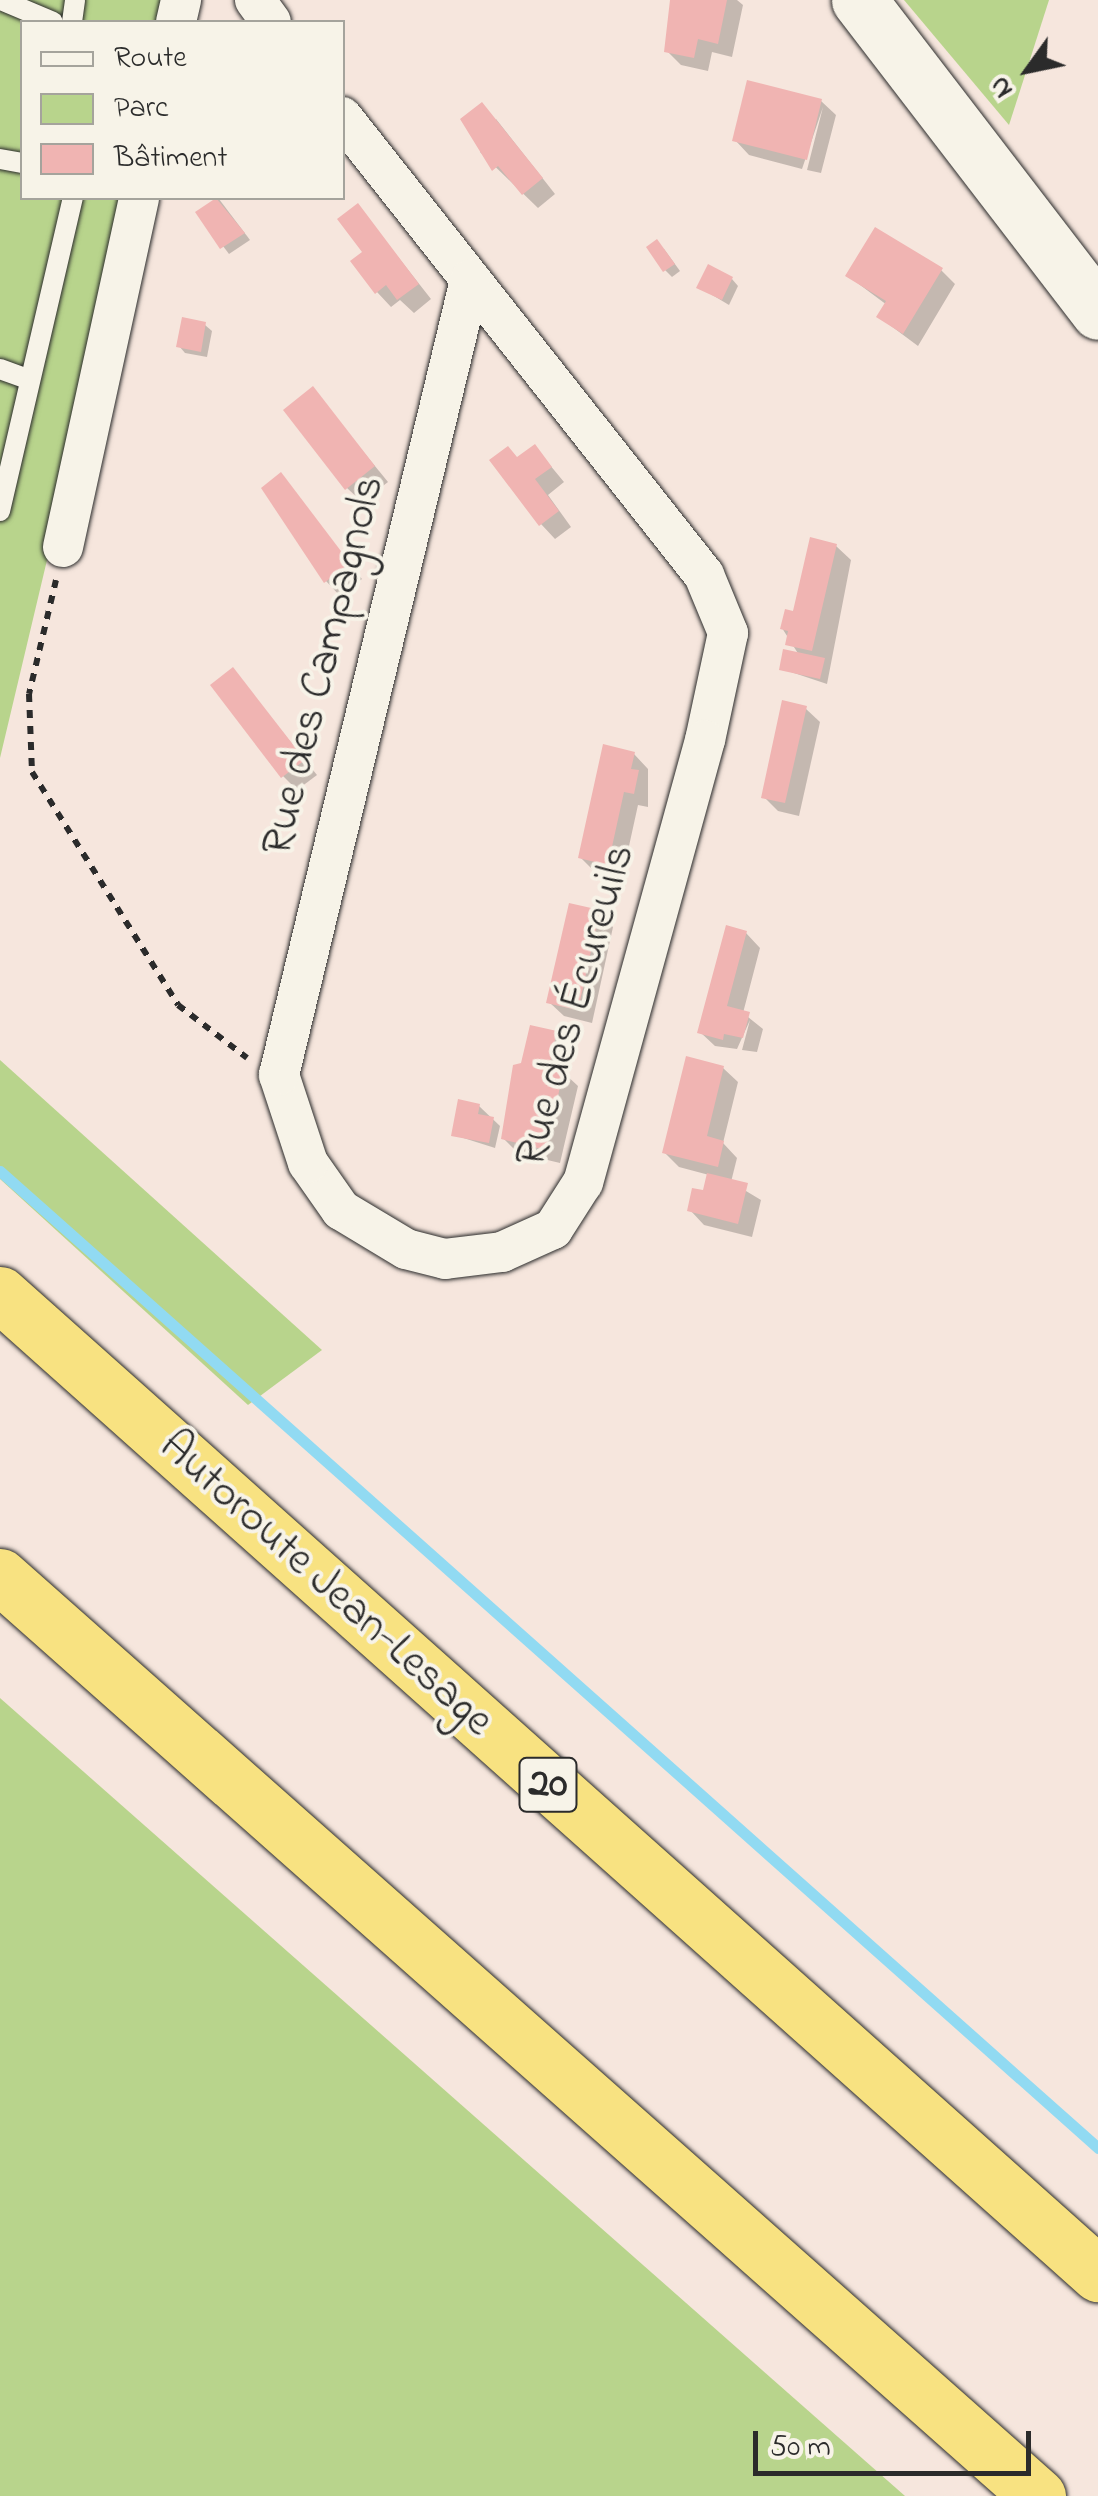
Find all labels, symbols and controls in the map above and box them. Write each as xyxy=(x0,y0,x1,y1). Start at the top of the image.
legend xyxy=(20,20,345,200)
north arrow xyxy=(978,20,1078,120)
text: Route xyxy=(114,37,187,81)
text: N xyxy=(980,68,1025,106)
text: Parc xyxy=(114,87,168,131)
text: Bâtiment xyxy=(114,137,227,181)
street label: Rue des Campagnols xyxy=(252,471,398,861)
street label: Rue des Écureuils xyxy=(505,839,649,1173)
street label: Autoroute Jean-Lesage xyxy=(147,1421,503,1749)
road number: 20 xyxy=(518,1748,578,1822)
scale bar xyxy=(758,2411,1036,2473)
text: 50 m xyxy=(770,2426,831,2470)

